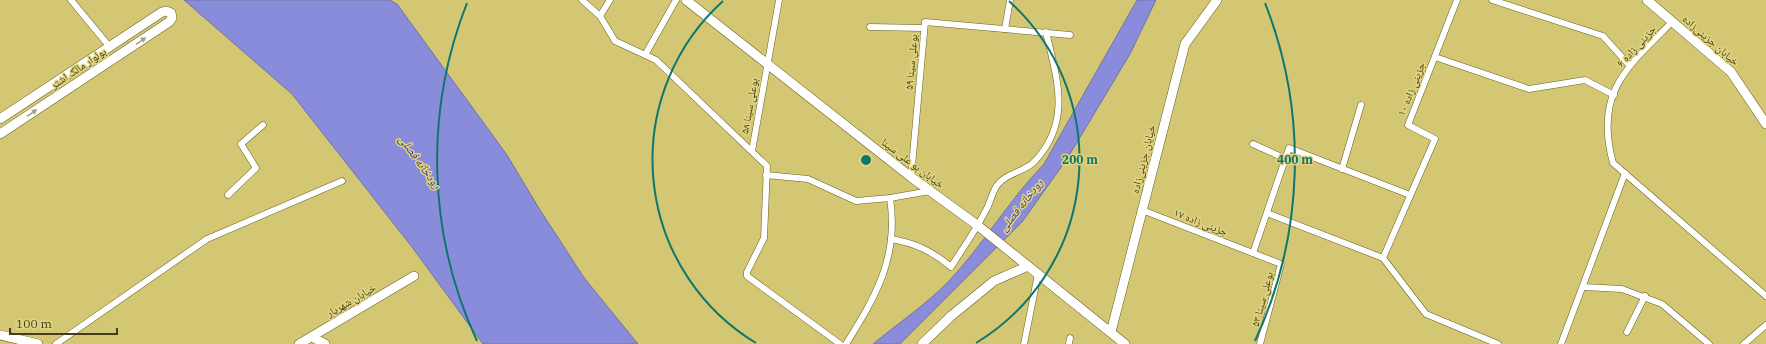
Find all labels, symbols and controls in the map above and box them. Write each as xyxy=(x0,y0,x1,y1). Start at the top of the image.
street label: خیابان جزینی‌زاده xyxy=(1680,12,1742,68)
street label: جزینی زاده ۶ xyxy=(1613,22,1659,70)
street label: بوعلی سینا ۵۹ xyxy=(902,33,920,91)
one-way arrow xyxy=(136,37,146,45)
street label: بولوار مالک اشتر xyxy=(46,44,109,92)
street label: جزینی زاده ۱۰ xyxy=(1394,60,1428,118)
street label: بوعلی سینا ۵۸ xyxy=(737,77,761,135)
one-way arrow xyxy=(27,109,38,116)
street label: خیابان جزینی‌زاده xyxy=(1128,123,1158,195)
water label: رودخانه فصلی xyxy=(395,132,445,192)
street label: خیابان بو علی سینا xyxy=(879,135,947,191)
text: 200 m xyxy=(1062,152,1098,167)
text: 400 m xyxy=(1277,152,1313,167)
centre of rings xyxy=(859,153,873,167)
water label: رودخانه فصلی xyxy=(995,175,1047,235)
street label: جزینی زاده ۱۷ xyxy=(1172,205,1230,239)
street label: بوعلی سینا ۵۳ xyxy=(1248,270,1276,328)
street label: خیابان شهریار xyxy=(323,280,378,320)
scale bar xyxy=(10,310,117,336)
text: 100 m xyxy=(16,316,52,331)

